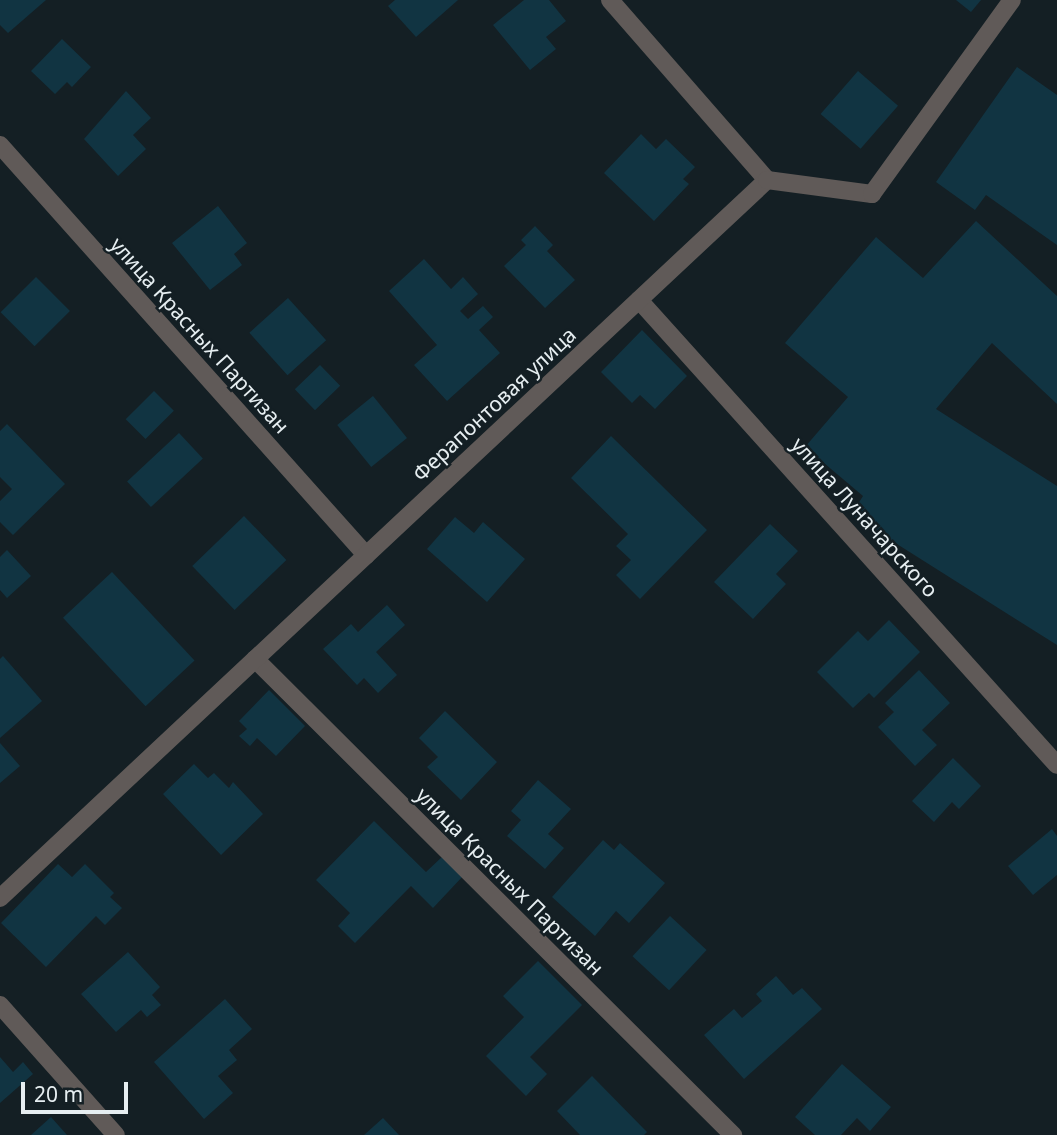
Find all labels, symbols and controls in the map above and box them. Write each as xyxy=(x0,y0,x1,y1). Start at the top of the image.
street label: улица Красных Партизан xyxy=(105,232,295,438)
street label: Ферапонтовая улица xyxy=(407,322,581,486)
street label: улица Луначарского xyxy=(786,432,944,602)
street label: улица Красных Партизан xyxy=(411,782,609,980)
scale bar xyxy=(24,1068,131,1112)
text: 20 m xyxy=(34,1080,83,1108)

